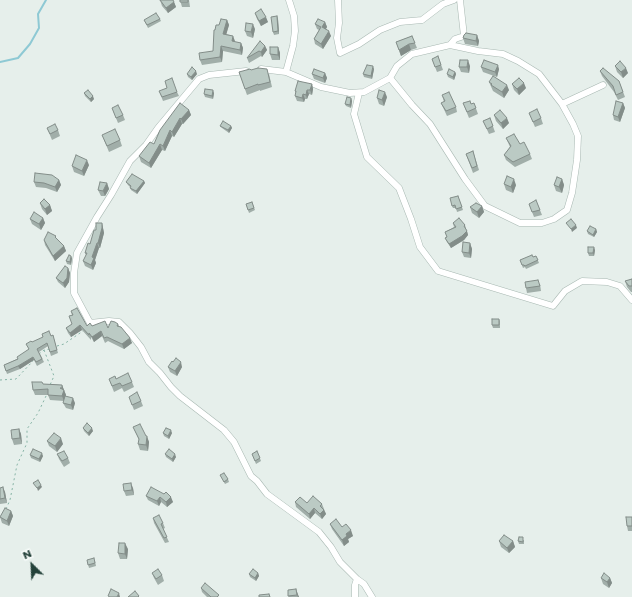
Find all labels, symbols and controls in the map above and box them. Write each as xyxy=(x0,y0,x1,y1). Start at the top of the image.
north arrow xyxy=(12,545,52,585)
text: N xyxy=(20,545,34,563)

